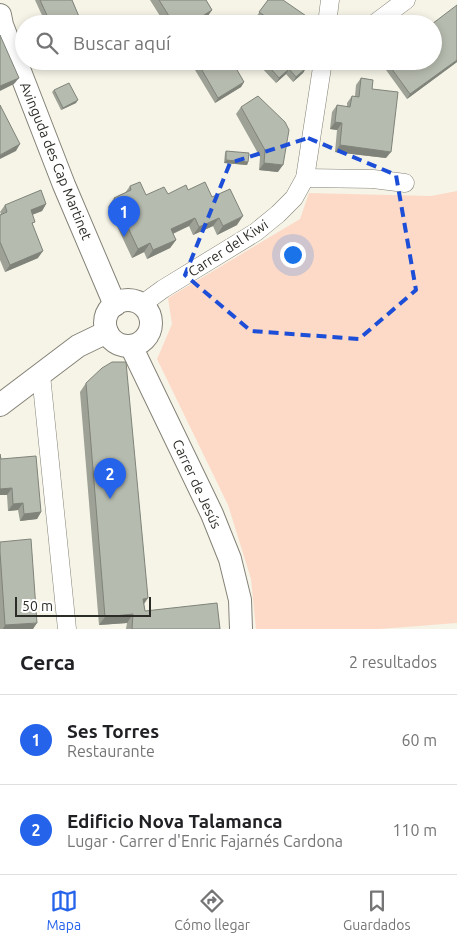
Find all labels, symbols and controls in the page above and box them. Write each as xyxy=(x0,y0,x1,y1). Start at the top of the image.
search box xyxy=(15,15,442,70)
icon: search xyxy=(33,29,61,57)
text: Buscar aquí xyxy=(73,32,171,54)
street label: Avinguda des Cap Martinet xyxy=(17,80,95,243)
pin: 1 xyxy=(108,196,140,237)
street label: Carrer del Kiwi xyxy=(185,216,271,280)
your location xyxy=(280,242,306,268)
street label: Carrer de Jesús xyxy=(169,437,225,531)
pin: 2 xyxy=(94,458,126,499)
scale bar xyxy=(15,594,151,617)
text: 50 m xyxy=(22,598,53,614)
text: Cerca xyxy=(20,650,75,674)
text: 2 resultados xyxy=(349,653,437,671)
text: Ses Torres xyxy=(67,720,159,742)
text: 1 xyxy=(31,731,41,749)
text: 60 m xyxy=(401,731,437,749)
text: Restaurante xyxy=(67,742,155,760)
text: Edificio Nova Talamanca xyxy=(67,810,282,832)
text: 2 xyxy=(31,821,41,839)
text: 110 m xyxy=(392,821,437,839)
text: Lugar · Carrer d'Enric Fajarnés Cardona xyxy=(67,832,343,850)
tab: Mapa xyxy=(46,887,81,933)
tab: Cómo llegar xyxy=(174,887,250,933)
tab: Guardados xyxy=(343,887,411,933)

